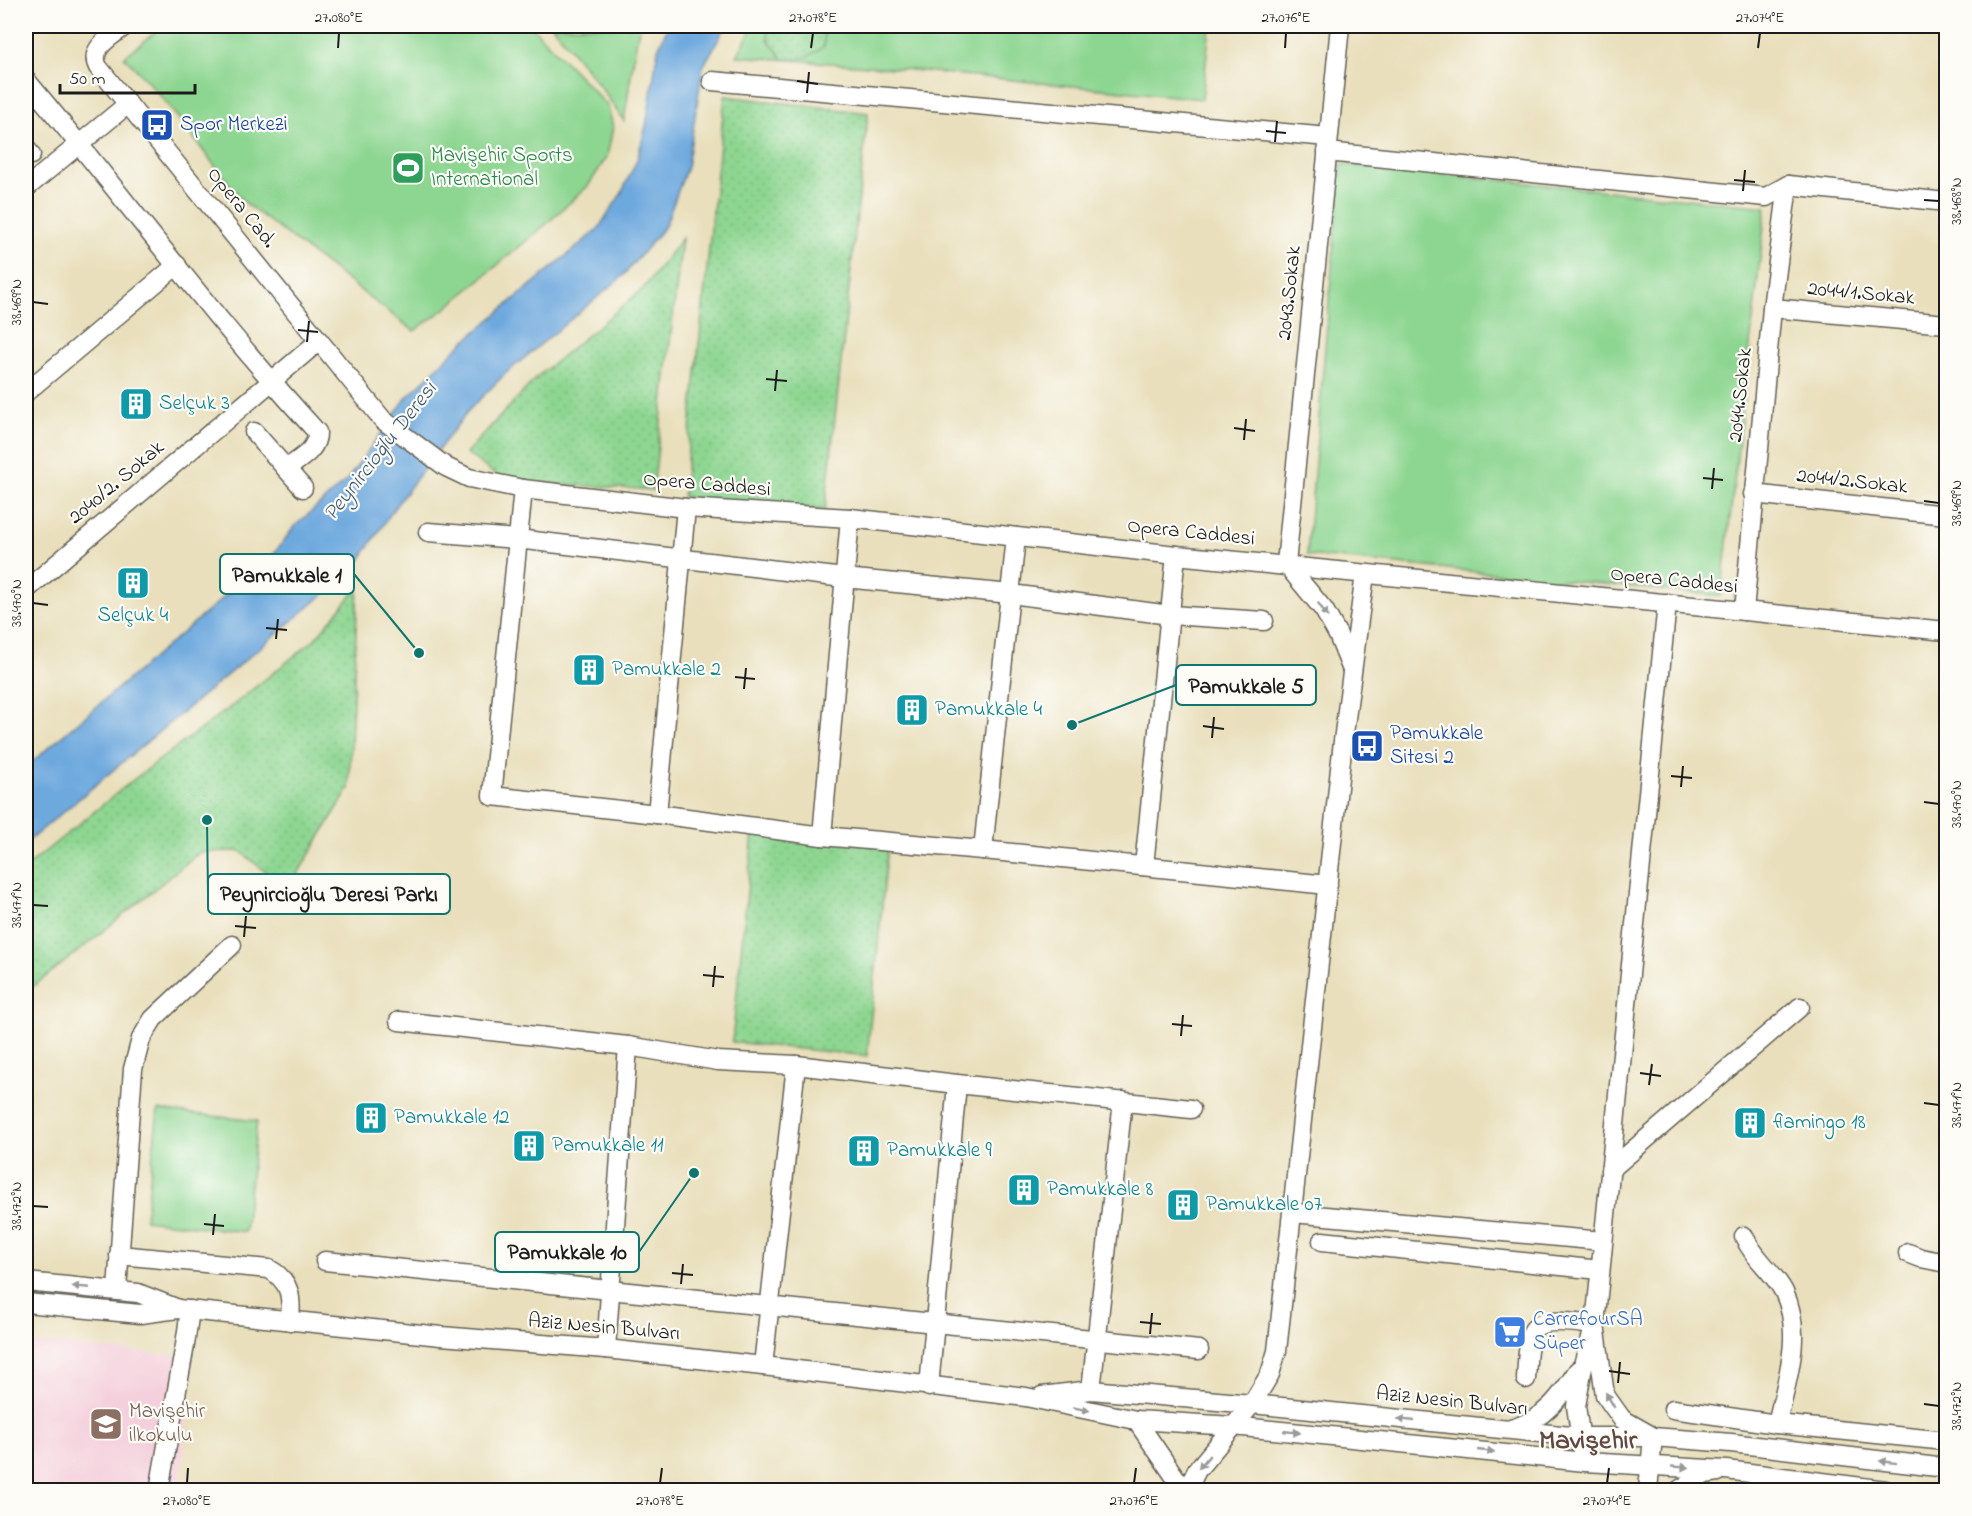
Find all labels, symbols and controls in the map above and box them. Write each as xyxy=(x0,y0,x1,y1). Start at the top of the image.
text: 27.080°E xyxy=(315,7,363,29)
text: 27.078°E xyxy=(789,7,837,29)
text: 27.076°E xyxy=(1261,7,1311,29)
text: 27.074°E xyxy=(1736,7,1784,29)
scale bar xyxy=(60,57,195,95)
text: 50 m xyxy=(69,67,106,93)
bus stop icon: Spor Merkezi xyxy=(139,107,175,143)
place label: Spor Merkezi xyxy=(180,110,287,140)
place label: Mavişehir Sports International xyxy=(431,141,573,195)
sports icon: Mavişehir Sports International xyxy=(390,150,426,186)
street label: Opera Cad. xyxy=(199,161,283,255)
text: 38.468°N xyxy=(1946,177,1968,225)
street label: 2043.Sokak xyxy=(1270,244,1310,342)
street label: 2044/1.Sokak xyxy=(1806,274,1917,314)
text: 38.469°N xyxy=(6,279,28,325)
street label: 2044.Sokak xyxy=(1721,346,1761,444)
water label: Peynircioğlu Deresi xyxy=(316,374,447,528)
building icon: Selçuk 3 xyxy=(118,386,154,422)
place label: Selçuk 3 xyxy=(159,389,230,419)
street label: 2040/2. Sokak xyxy=(62,433,172,532)
street label: 2044/2.Sokak xyxy=(1795,461,1910,503)
street label: Opera Caddesi xyxy=(642,464,772,506)
text: 38.469°N xyxy=(1946,480,1968,526)
street label: Opera Caddesi xyxy=(1126,511,1256,555)
callout: Pamukkale 1 xyxy=(220,554,354,594)
street label: Opera Caddesi xyxy=(1609,559,1739,603)
text: Pamukkale 1 xyxy=(232,561,342,593)
building icon: Selçuk 4 xyxy=(115,565,151,601)
text: 38.470°N xyxy=(6,579,28,627)
place label: Selçuk 4 xyxy=(98,601,169,631)
one-way arrow xyxy=(1317,602,1328,618)
building icon: Pamukkale 2 xyxy=(571,652,607,688)
place label: Pamukkale 2 xyxy=(612,655,721,685)
callout: Pamukkale 5 xyxy=(1176,665,1316,705)
text: Pamukkale 5 xyxy=(1188,672,1304,704)
building icon: Pamukkale 4 xyxy=(894,692,930,728)
place label: Pamukkale 4 xyxy=(935,695,1042,725)
place label: Pamukkale Sitesi 2 xyxy=(1390,719,1484,773)
bus stop icon: Pamukkale Sitesi 2 xyxy=(1349,728,1385,764)
text: 38.470°N xyxy=(1946,780,1968,828)
callout: Peynircioğlu Deresi Parkı xyxy=(208,874,450,914)
text: Peynircioğlu Deresi Parkı xyxy=(220,880,438,913)
text: 38.471°N xyxy=(6,882,28,928)
text: 38.471°N xyxy=(1946,1082,1968,1128)
building icon: Pamukkale 12 xyxy=(353,1100,389,1136)
place label: Pamukkale 12 xyxy=(394,1103,510,1133)
building icon: flamingo 18 xyxy=(1732,1105,1768,1141)
place label: flamingo 18 xyxy=(1773,1108,1866,1140)
building icon: Pamukkale 11 xyxy=(511,1128,547,1164)
place label: Pamukkale 11 xyxy=(552,1131,664,1161)
building icon: Pamukkale 9 xyxy=(846,1133,882,1169)
place label: Pamukkale 9 xyxy=(887,1136,992,1166)
building icon: Pamukkale 8 xyxy=(1006,1172,1042,1208)
place label: Pamukkale 8 xyxy=(1047,1175,1153,1205)
text: 38.472°N xyxy=(6,1182,28,1230)
building icon: Pamukkale 07 xyxy=(1165,1187,1201,1223)
place label: Pamukkale 07 xyxy=(1206,1190,1322,1220)
callout: Pamukkale 10 xyxy=(495,1232,639,1272)
text: Pamukkale 10 xyxy=(507,1238,627,1270)
one-way arrow xyxy=(71,1282,90,1292)
place label: CarrefourSA Süper xyxy=(1533,1305,1643,1359)
street label: Aziz Nesin Bulvarı xyxy=(527,1306,681,1350)
supermarket icon: CarrefourSA Süper xyxy=(1492,1314,1528,1350)
street label: Aziz Nesin Bulvarı xyxy=(1375,1379,1529,1425)
text: 38.472°N xyxy=(1946,1382,1968,1430)
one-way arrow xyxy=(1605,1391,1615,1408)
place label: Mavişehir ilkokulu xyxy=(129,1397,206,1451)
one-way arrow xyxy=(1072,1405,1091,1414)
school or university icon: Mavişehir ilkokulu xyxy=(88,1406,124,1442)
one-way arrow xyxy=(1397,1415,1416,1425)
district label: Mavişehir xyxy=(1539,1422,1638,1461)
one-way arrow xyxy=(1282,1427,1301,1437)
one-way arrow xyxy=(1476,1447,1495,1456)
one-way arrow xyxy=(1197,1454,1210,1470)
one-way arrow xyxy=(1879,1457,1898,1466)
one-way arrow xyxy=(1671,1462,1690,1471)
text: 27.080°E xyxy=(163,1490,211,1512)
text: 27.078°E xyxy=(636,1490,684,1512)
text: 27.076°E xyxy=(1109,1490,1159,1512)
text: 27.074°E xyxy=(1583,1490,1631,1512)

